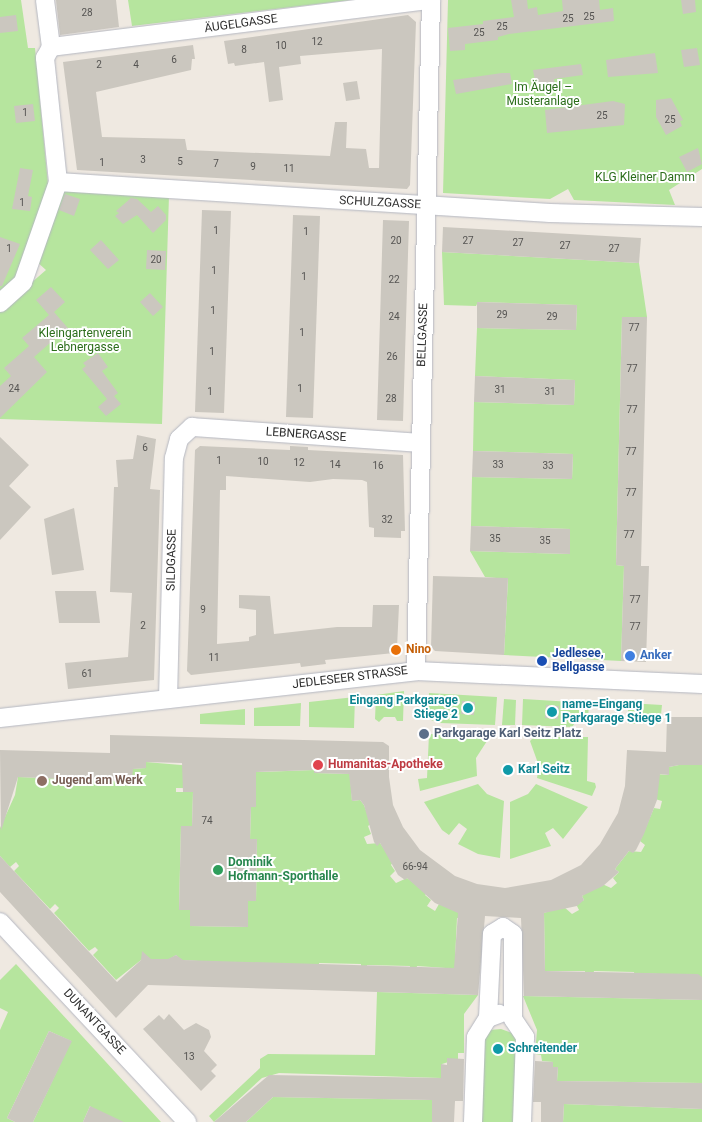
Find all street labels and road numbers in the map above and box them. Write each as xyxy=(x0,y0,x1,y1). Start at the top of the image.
street label: ÄUGELGASSE xyxy=(204,12,278,36)
street label: SCHULZGASSE xyxy=(339,194,421,212)
street label: BELLGASSE xyxy=(415,303,431,367)
street label: LEBNERGASSE xyxy=(265,425,347,445)
street label: SILDGASSE xyxy=(164,529,180,591)
street label: JEDLESEER STRASSE xyxy=(291,664,409,692)
street label: DUNANTGASSE xyxy=(60,986,128,1058)

